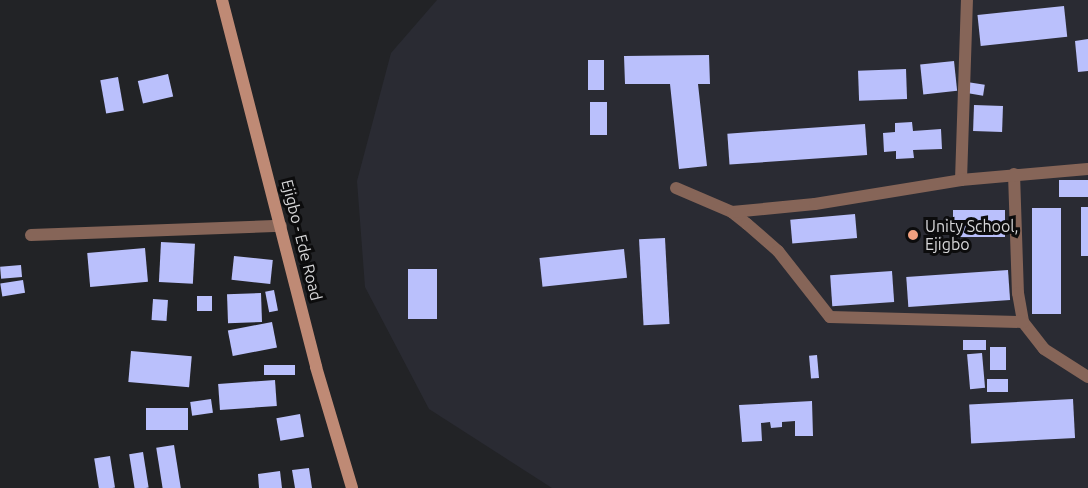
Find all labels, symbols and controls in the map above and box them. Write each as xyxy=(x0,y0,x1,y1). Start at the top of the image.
street label: Ejigbo - Ede Road xyxy=(278,177,326,303)
place label: Unity School, Ejigbo xyxy=(925,216,1018,254)
marker: Unity School, Ejigbo xyxy=(906,228,920,242)

